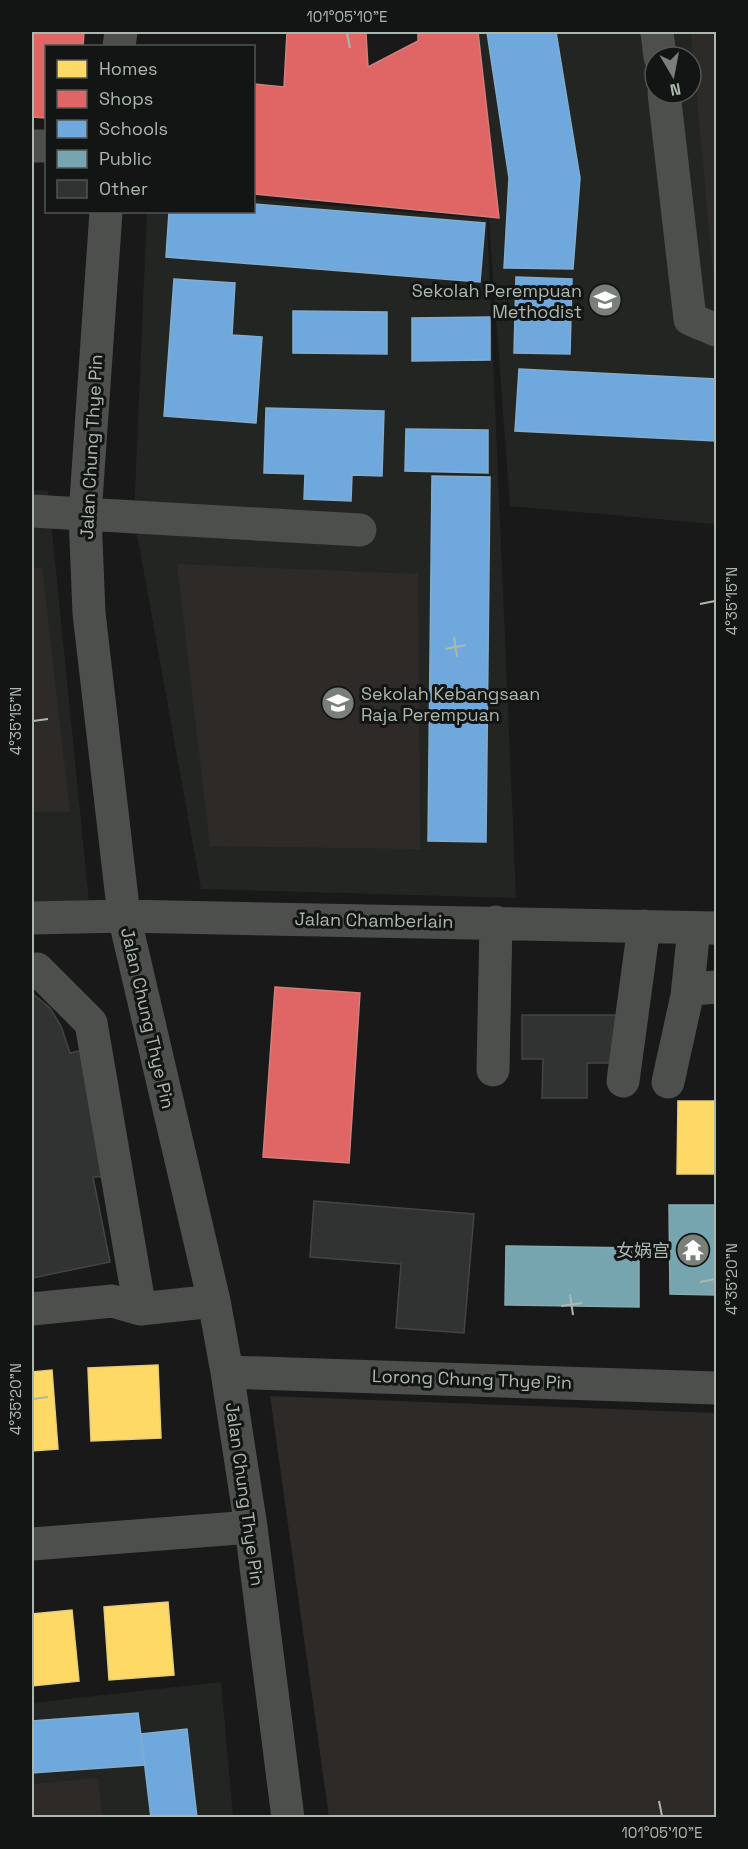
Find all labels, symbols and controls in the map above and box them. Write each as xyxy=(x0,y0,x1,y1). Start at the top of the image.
text: 101°05'10"E xyxy=(307,7,387,26)
legend xyxy=(45,45,255,213)
north arrow xyxy=(643,45,703,105)
text: Homes xyxy=(99,57,158,80)
text: N xyxy=(668,78,683,101)
text: Shops xyxy=(99,87,153,110)
text: Schools xyxy=(99,117,168,140)
text: Public xyxy=(99,147,152,170)
text: Other xyxy=(99,177,148,200)
place label: Sekolah Perempuan Methodist xyxy=(412,279,582,323)
school or university icon: Sekolah Perempuan Methodist xyxy=(587,282,623,318)
street label: Jalan Chung Thye Pin xyxy=(75,354,107,540)
text: 4°35'15"N xyxy=(722,567,741,635)
place label: Sekolah Kebangsaan Raja Perempuan xyxy=(361,682,540,726)
school or university icon: Sekolah Kebangsaan Raja Perempuan xyxy=(320,685,356,721)
text: 4°35'15"N xyxy=(6,687,25,755)
street label: Jalan Chamberlain xyxy=(294,907,454,933)
street label: Jalan Chung Thye Pin xyxy=(116,925,180,1111)
temple icon: 女娲宫 xyxy=(675,1232,711,1268)
place label: 女娲宫 xyxy=(616,1239,670,1262)
text: 4°35'20"N xyxy=(722,1243,741,1315)
text: 4°35'20"N xyxy=(6,1363,25,1435)
street label: Lorong Chung Thye Pin xyxy=(372,1364,572,1394)
street label: Jalan Chung Thye Pin xyxy=(221,1401,269,1587)
text: 101°05'10"E xyxy=(622,1823,702,1842)

